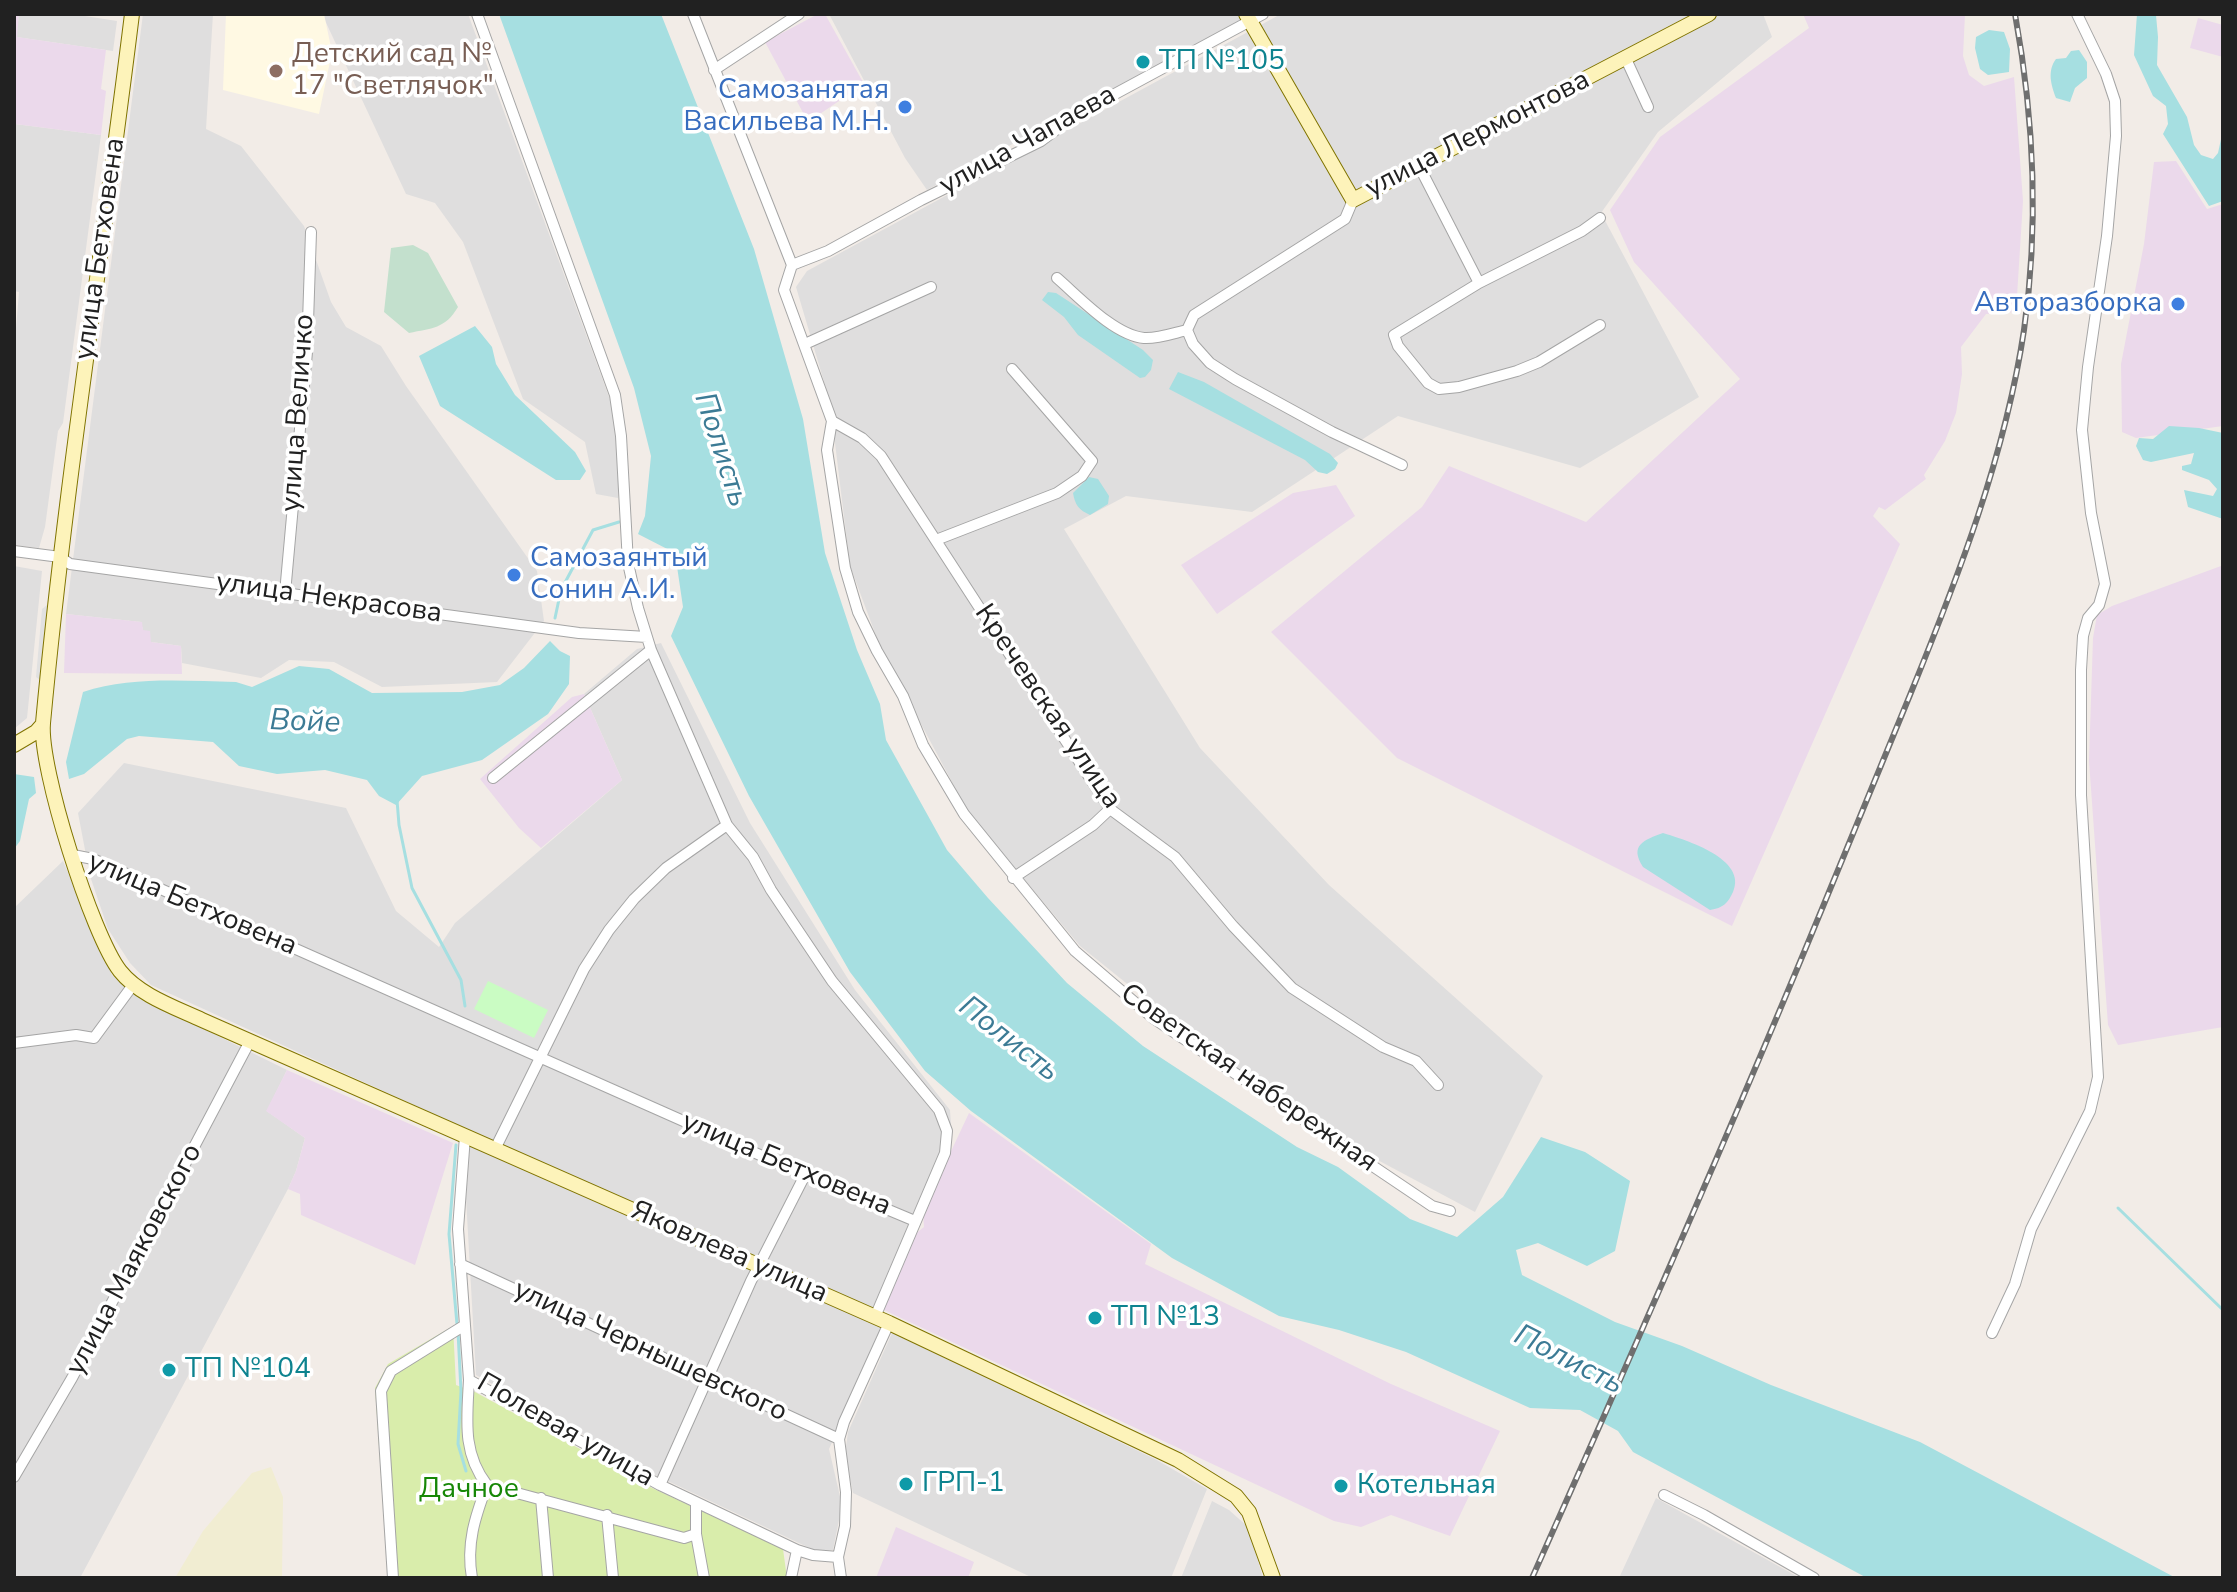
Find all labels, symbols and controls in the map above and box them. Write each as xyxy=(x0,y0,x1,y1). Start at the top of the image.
place label: Детский сад № 17 "Светлячок" xyxy=(292,38,494,104)
place label: ТП №105 xyxy=(1159,45,1285,79)
marker: ТП №105 xyxy=(1134,53,1152,71)
marker: Детский сад № 17 "Светлячок" xyxy=(267,62,285,80)
street label: улица Лермонтова xyxy=(1360,64,1596,206)
place label: Самозанятая Васильева М.Н. xyxy=(683,74,889,140)
street label: улица Чапаева xyxy=(934,79,1122,203)
marker: Самозанятая Васильева М.Н. xyxy=(896,98,914,116)
street label: улица Бетховена xyxy=(69,136,133,362)
place label: Авторазборка xyxy=(1974,287,2162,321)
marker: Авторазборка xyxy=(2169,295,2187,313)
street label: улица Величко xyxy=(275,313,323,513)
water label: Полисть xyxy=(685,388,755,512)
place label: Самозаянтый Сонин А.И. xyxy=(530,542,708,608)
marker: Самозаянтый Сонин А.И. xyxy=(505,566,523,584)
street label: улица Некрасова xyxy=(214,567,444,631)
street label: Кречевская улица xyxy=(966,598,1128,816)
water label: Войе xyxy=(269,704,341,742)
street label: улица Бетховена xyxy=(82,846,302,964)
street label: Советская набережная xyxy=(1113,978,1383,1180)
water label: Полисть xyxy=(951,990,1065,1090)
street label: улица Бетховена xyxy=(676,1106,896,1224)
street label: улица Маяковского xyxy=(60,1139,210,1381)
street label: Яковлева улица xyxy=(626,1195,832,1311)
street label: улица Чернышевского xyxy=(508,1274,792,1430)
place label: ТП №13 xyxy=(1111,1301,1220,1335)
marker: ТП №13 xyxy=(1086,1309,1104,1327)
water label: Полисть xyxy=(1507,1318,1629,1404)
place label: ТП №104 xyxy=(185,1353,311,1387)
marker: ТП №104 xyxy=(160,1361,178,1379)
street label: Полевая улица xyxy=(471,1367,659,1495)
place label: ГРП-1 xyxy=(922,1467,1005,1501)
place label: Котельная xyxy=(1357,1469,1496,1503)
park label: Дачное xyxy=(419,1473,519,1507)
marker: ГРП-1 xyxy=(897,1475,915,1493)
marker: Котельная xyxy=(1332,1477,1350,1495)

